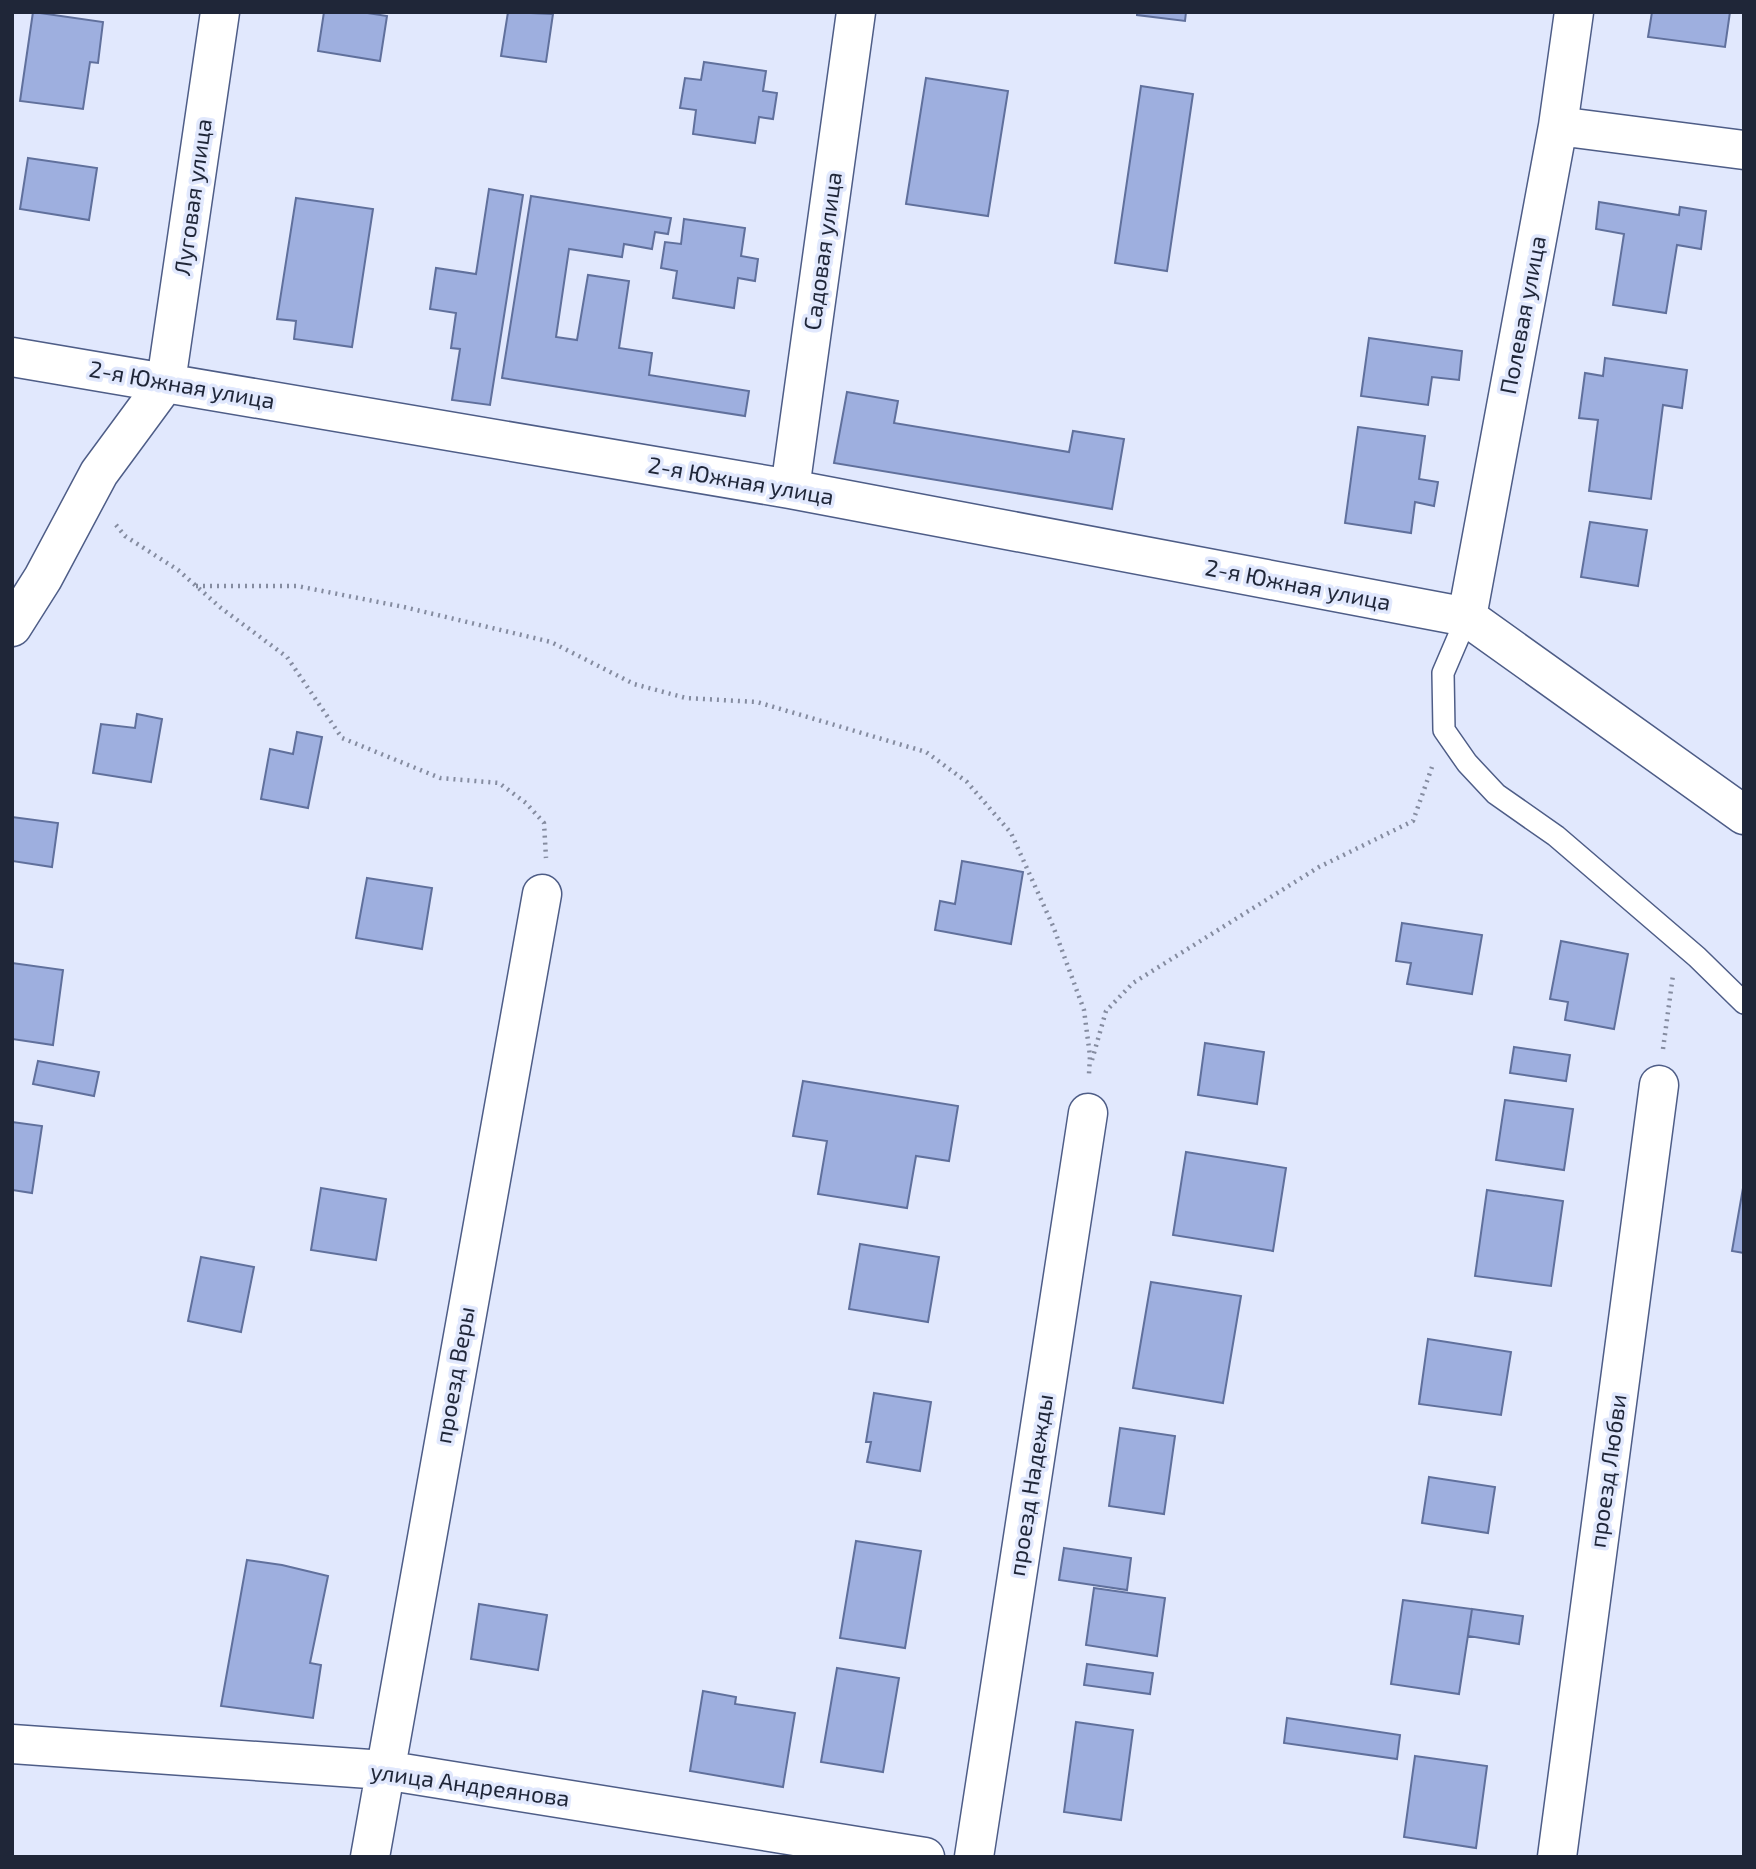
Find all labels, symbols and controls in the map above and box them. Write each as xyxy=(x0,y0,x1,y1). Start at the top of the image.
street label: Луговая улица xyxy=(167,117,218,277)
street label: Садовая улица xyxy=(797,170,848,332)
street label: Полевая улица xyxy=(1493,233,1552,397)
street label: 2-я Южная улица xyxy=(87,354,277,415)
street label: 2-я Южная улица xyxy=(646,450,836,511)
street label: 2-я Южная улица xyxy=(1203,552,1393,617)
street label: проезд Веры xyxy=(428,1304,480,1446)
street label: проезд Надежды xyxy=(1002,1392,1058,1578)
street label: проезд Любви xyxy=(1582,1392,1632,1549)
street label: улица Андреянова xyxy=(369,1756,572,1813)

